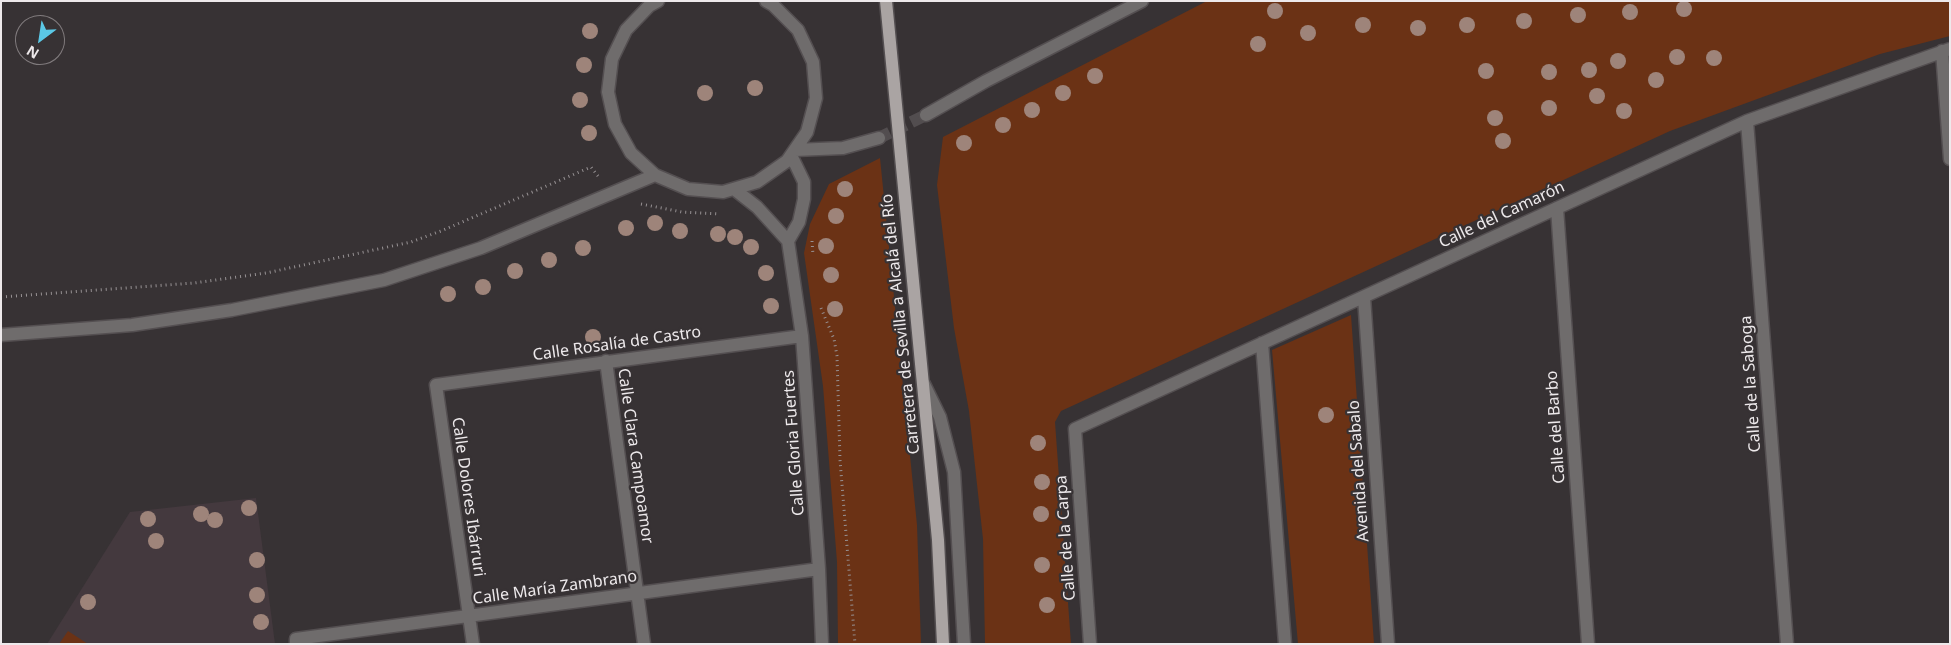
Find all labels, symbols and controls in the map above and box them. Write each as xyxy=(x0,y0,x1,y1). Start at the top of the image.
north arrow xyxy=(15,15,65,65)
text: N xyxy=(23,41,42,64)
street label: Calle del Camarón xyxy=(1436,177,1568,253)
street label: Carretera de Sevilla a Alcalá del Río xyxy=(878,193,924,455)
street label: Calle de la Saboga xyxy=(1737,315,1765,453)
street label: Calle Rosalía de Castro xyxy=(532,323,702,365)
street label: Calle Clara Campoamor xyxy=(613,367,657,545)
street label: Calle Gloria Fuertes xyxy=(779,369,809,517)
street label: Calle del Barbo xyxy=(1542,370,1570,484)
street label: Avenida del Sabalo xyxy=(1344,400,1374,542)
street label: Calle Dolores Ibárruri xyxy=(447,416,489,578)
street label: Calle de la Carpa xyxy=(1052,475,1080,601)
street label: Calle María Zambrano xyxy=(472,567,638,609)

